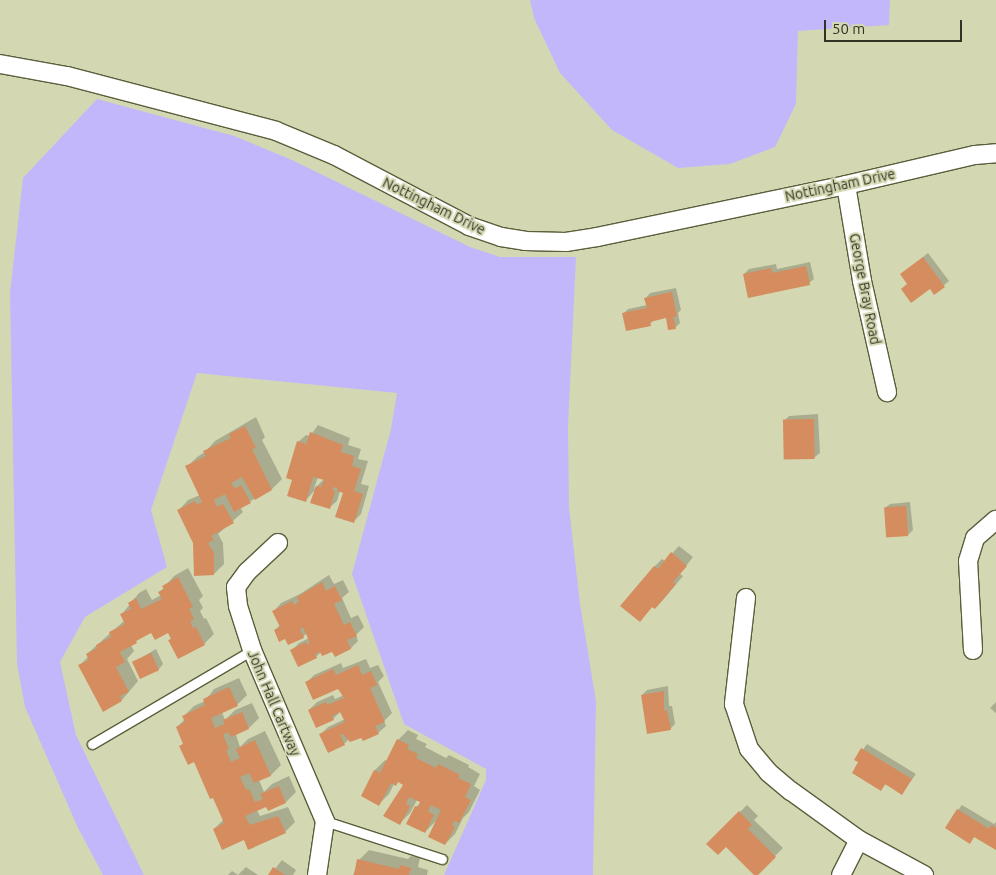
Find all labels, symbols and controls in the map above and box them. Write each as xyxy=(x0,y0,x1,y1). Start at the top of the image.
scale bar xyxy=(826,10,964,42)
text: 50 m xyxy=(832,20,865,37)
street label: Nottingham Drive xyxy=(783,165,897,205)
street label: Nottingham Drive xyxy=(380,174,488,238)
street label: George Bray Road xyxy=(846,232,884,346)
street label: John Hall Cartway xyxy=(244,648,304,758)

